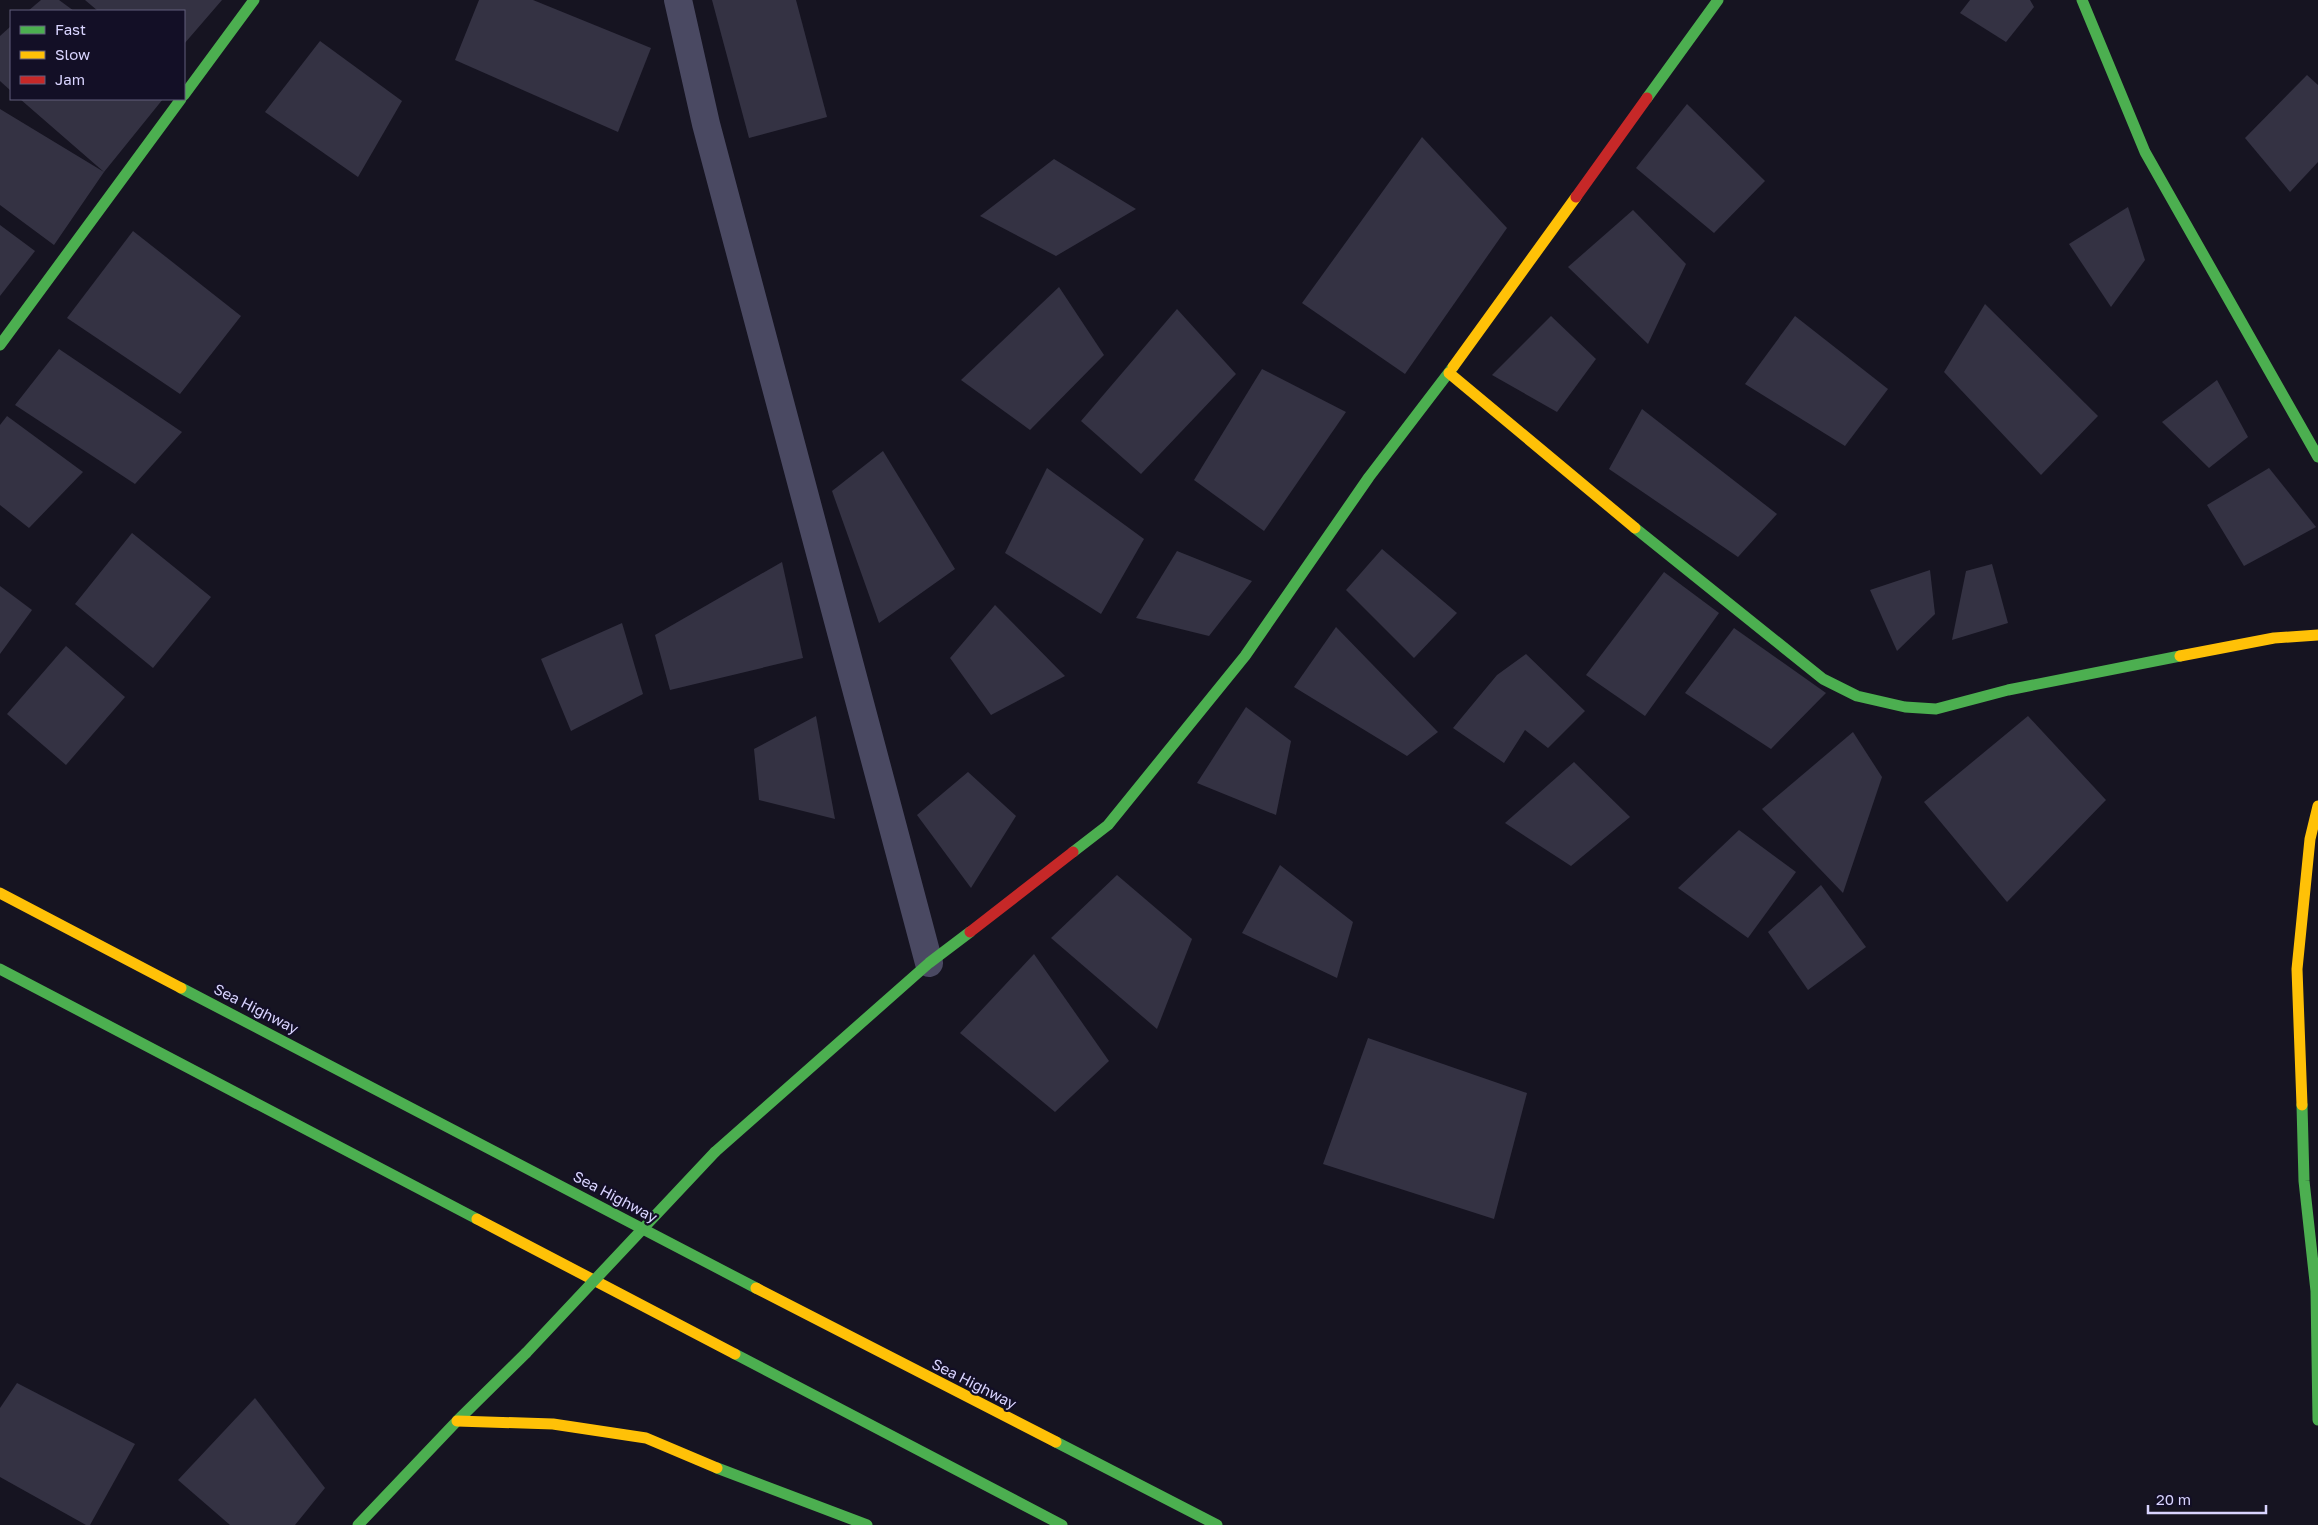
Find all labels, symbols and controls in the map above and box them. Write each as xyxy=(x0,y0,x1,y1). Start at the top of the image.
legend xyxy=(10,10,185,100)
text: Fast xyxy=(55,20,86,38)
text: Slow xyxy=(55,45,90,63)
text: Jam xyxy=(55,70,85,88)
street label: Sea Highway xyxy=(211,979,302,1037)
street label: Sea Highway xyxy=(570,1166,661,1226)
street label: Sea Highway xyxy=(929,1354,1020,1412)
scale bar xyxy=(2148,1482,2266,1514)
text: 20 m xyxy=(2156,1490,2191,1508)

